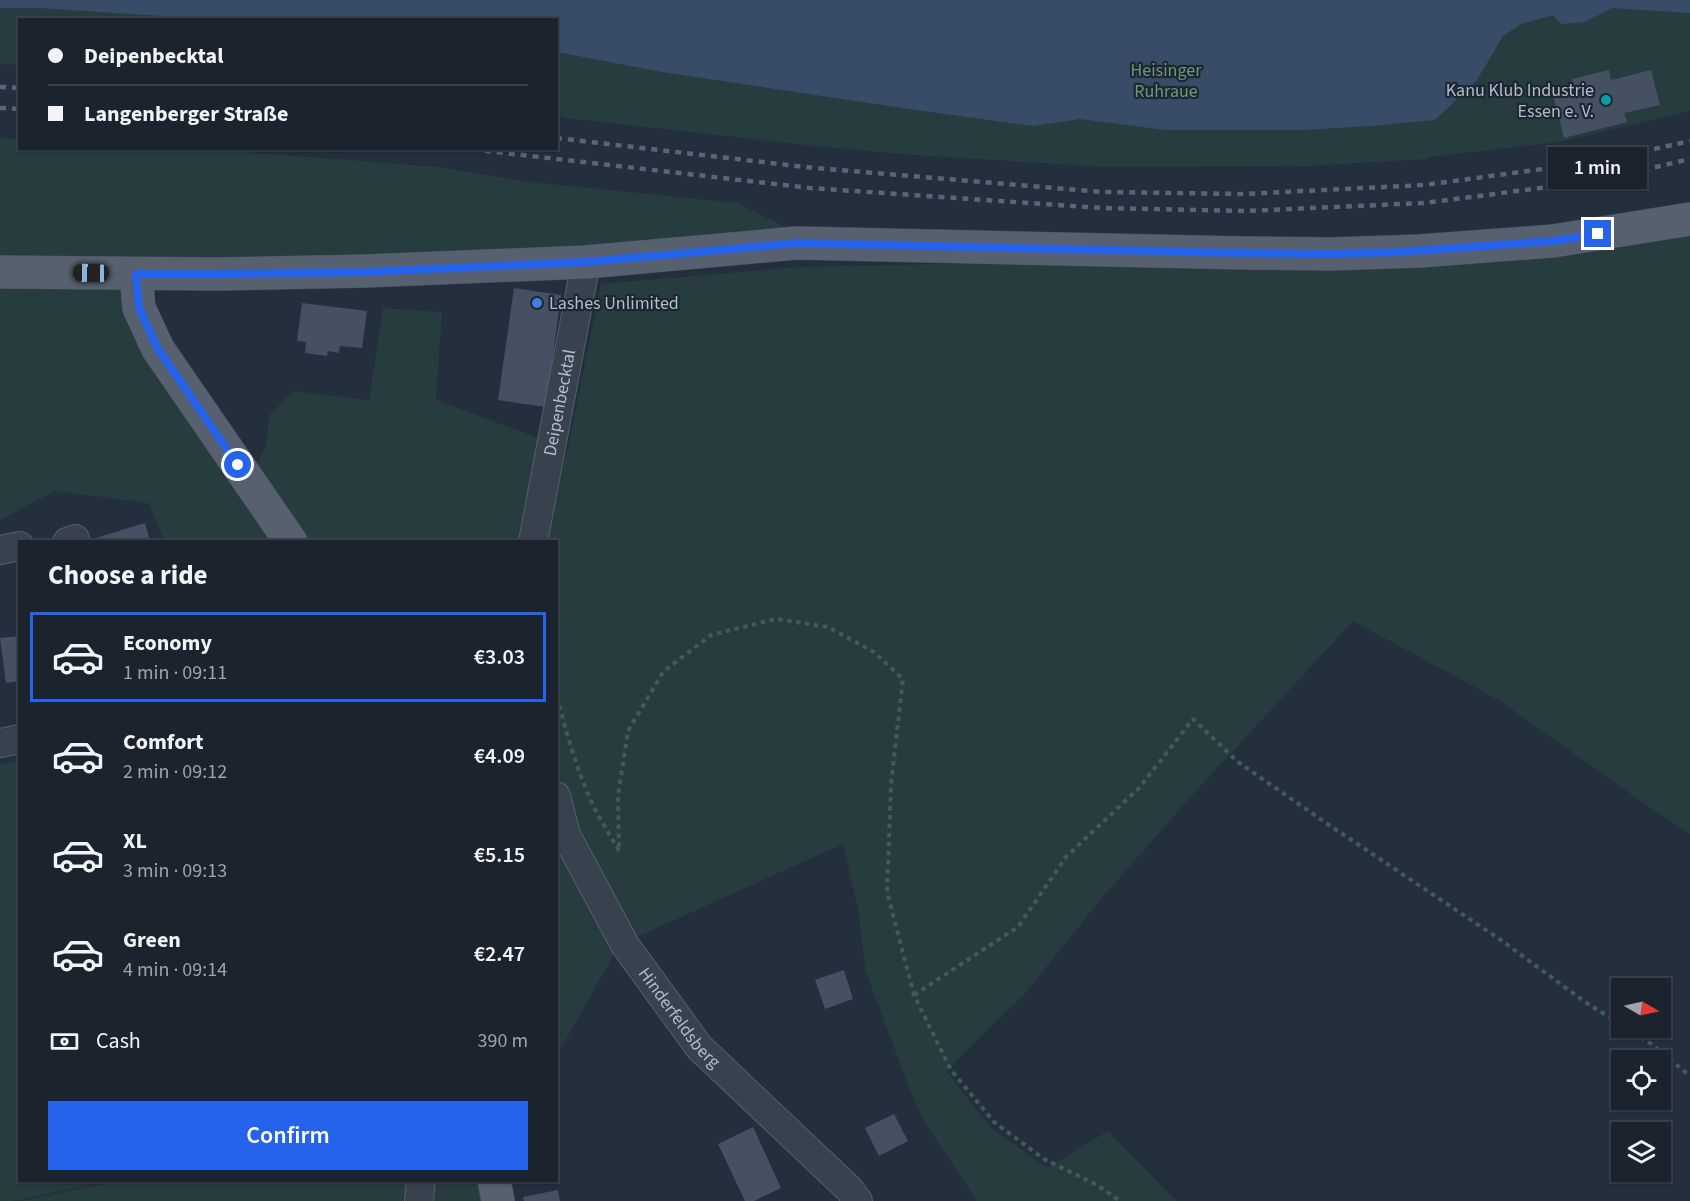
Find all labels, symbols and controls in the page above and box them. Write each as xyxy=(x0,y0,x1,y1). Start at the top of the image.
text: Deipenbecktal xyxy=(84,40,223,72)
park label: Heisinger Ruhraue xyxy=(1131,58,1202,104)
place label: Kanu Klub Industrie Essen e. V. xyxy=(1446,78,1594,124)
marker: Kanu Klub Industrie Essen e. V. xyxy=(1599,93,1613,107)
text: Langenberger Straße xyxy=(84,98,288,130)
callout: 1 min xyxy=(1548,147,1648,189)
text: 1 min xyxy=(1574,154,1621,182)
route end xyxy=(1584,220,1611,247)
car xyxy=(73,264,109,282)
place label: Lashes Unlimited xyxy=(549,291,679,316)
marker: Lashes Unlimited xyxy=(530,296,544,310)
street label: Deipenbecktal xyxy=(537,347,582,458)
route start xyxy=(224,451,251,478)
text: Choose a ride xyxy=(48,556,208,595)
text: Economy xyxy=(123,627,212,659)
icon: car xyxy=(51,630,105,684)
text: €3.03 xyxy=(474,641,525,673)
text: 1 min · 09:11 xyxy=(123,659,227,687)
text: Comfort xyxy=(123,726,204,758)
icon: car xyxy=(51,729,105,783)
text: €4.09 xyxy=(474,740,525,772)
text: 2 min · 09:12 xyxy=(123,758,227,786)
text: XL xyxy=(123,825,147,857)
icon: car xyxy=(51,828,105,882)
text: €5.15 xyxy=(474,839,525,871)
text: 3 min · 09:13 xyxy=(123,857,227,885)
text: Green xyxy=(123,924,181,956)
icon: car xyxy=(51,927,105,981)
text: €2.47 xyxy=(474,938,525,970)
text: 4 min · 09:14 xyxy=(123,956,227,984)
street label: Hinderfeldsberg xyxy=(633,962,726,1074)
north arrow xyxy=(1611,978,1671,1038)
map controls xyxy=(1611,978,1671,1182)
icon: cash xyxy=(48,1025,81,1058)
text: Cash xyxy=(96,1025,141,1057)
text: 390 m xyxy=(478,1027,528,1055)
button: locate xyxy=(1611,1050,1671,1110)
button: Confirm xyxy=(48,1101,528,1170)
button: layers xyxy=(1611,1122,1671,1182)

